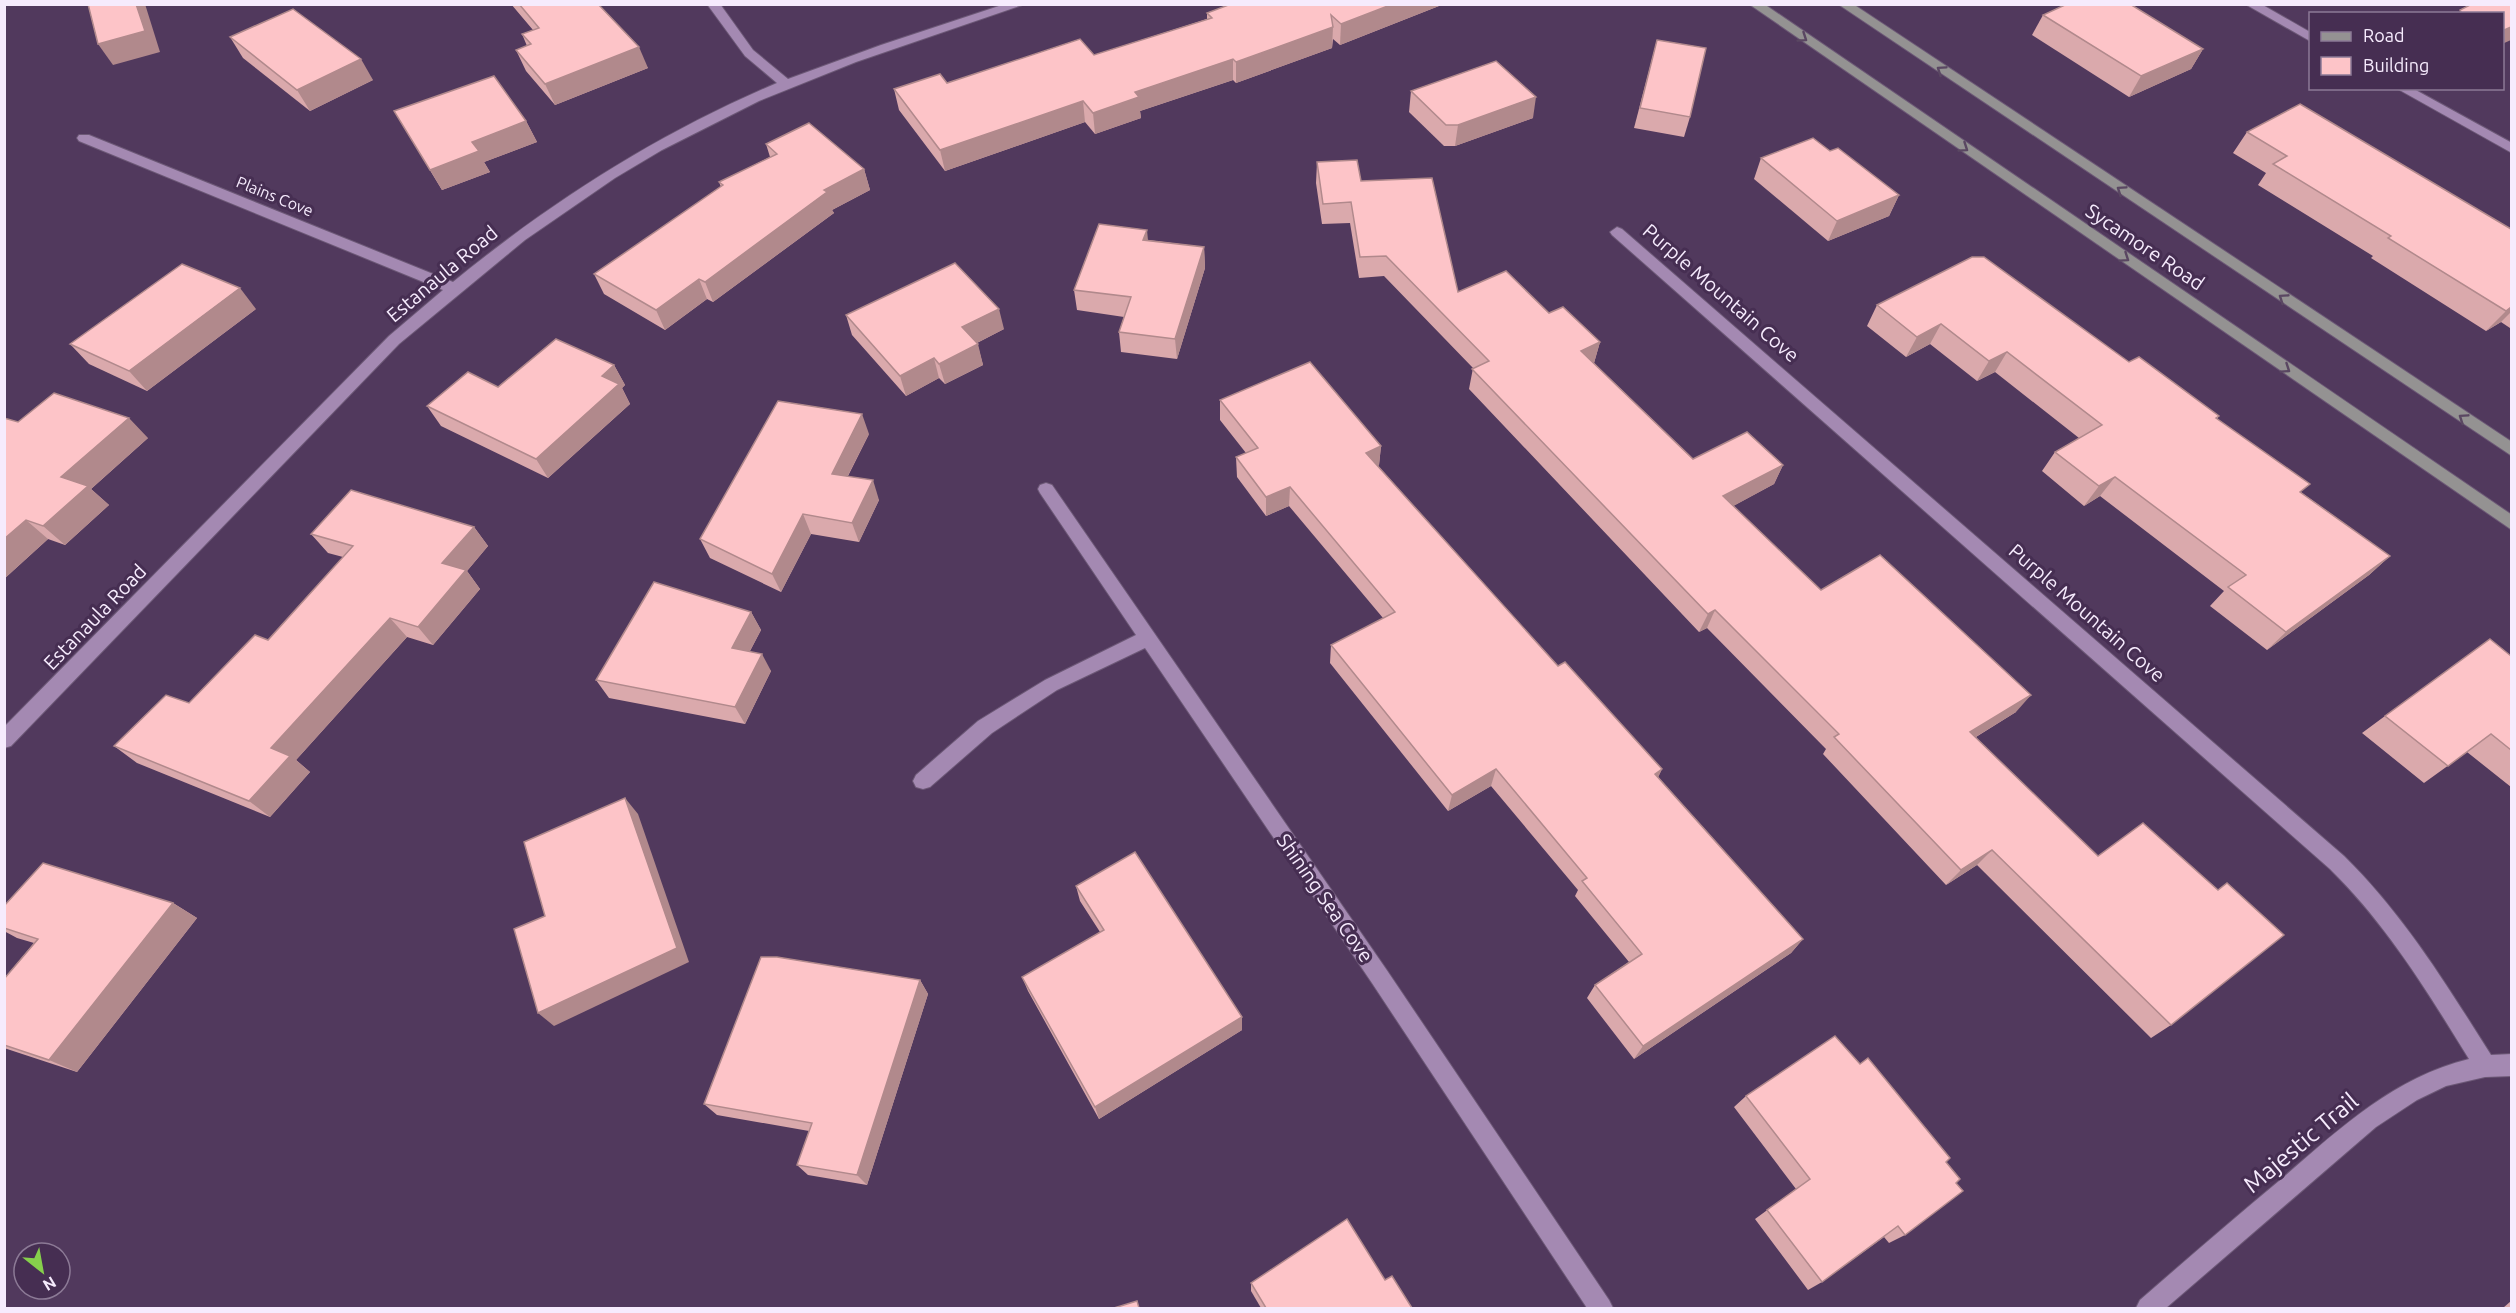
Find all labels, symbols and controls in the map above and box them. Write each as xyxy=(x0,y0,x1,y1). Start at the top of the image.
legend xyxy=(2309,12,2504,90)
text: Road xyxy=(2363,25,2405,45)
one-way arrow xyxy=(1797,31,1808,42)
text: Building xyxy=(2363,55,2429,75)
one-way arrow xyxy=(1937,66,1948,77)
one-way arrow xyxy=(1957,141,1968,152)
street label: Plains Cove xyxy=(234,172,316,220)
one-way arrow xyxy=(2117,186,2128,197)
street label: Sycamore Road xyxy=(2082,199,2209,295)
street label: Purple Mountain Cove xyxy=(1639,219,1804,367)
street label: Estanaula Road xyxy=(382,221,502,327)
one-way arrow xyxy=(2118,251,2129,262)
one-way arrow xyxy=(2279,294,2290,305)
one-way arrow xyxy=(2279,362,2290,373)
one-way arrow xyxy=(2459,414,2470,425)
street label: Purple Mountain Cove xyxy=(2005,539,2170,687)
street label: Estanaula Road xyxy=(39,559,151,674)
street label: Shining Sea Cove xyxy=(1273,829,1378,966)
street label: Majestic Trail xyxy=(2238,1087,2363,1198)
north arrow xyxy=(12,1241,72,1301)
text: N xyxy=(40,1273,59,1295)

